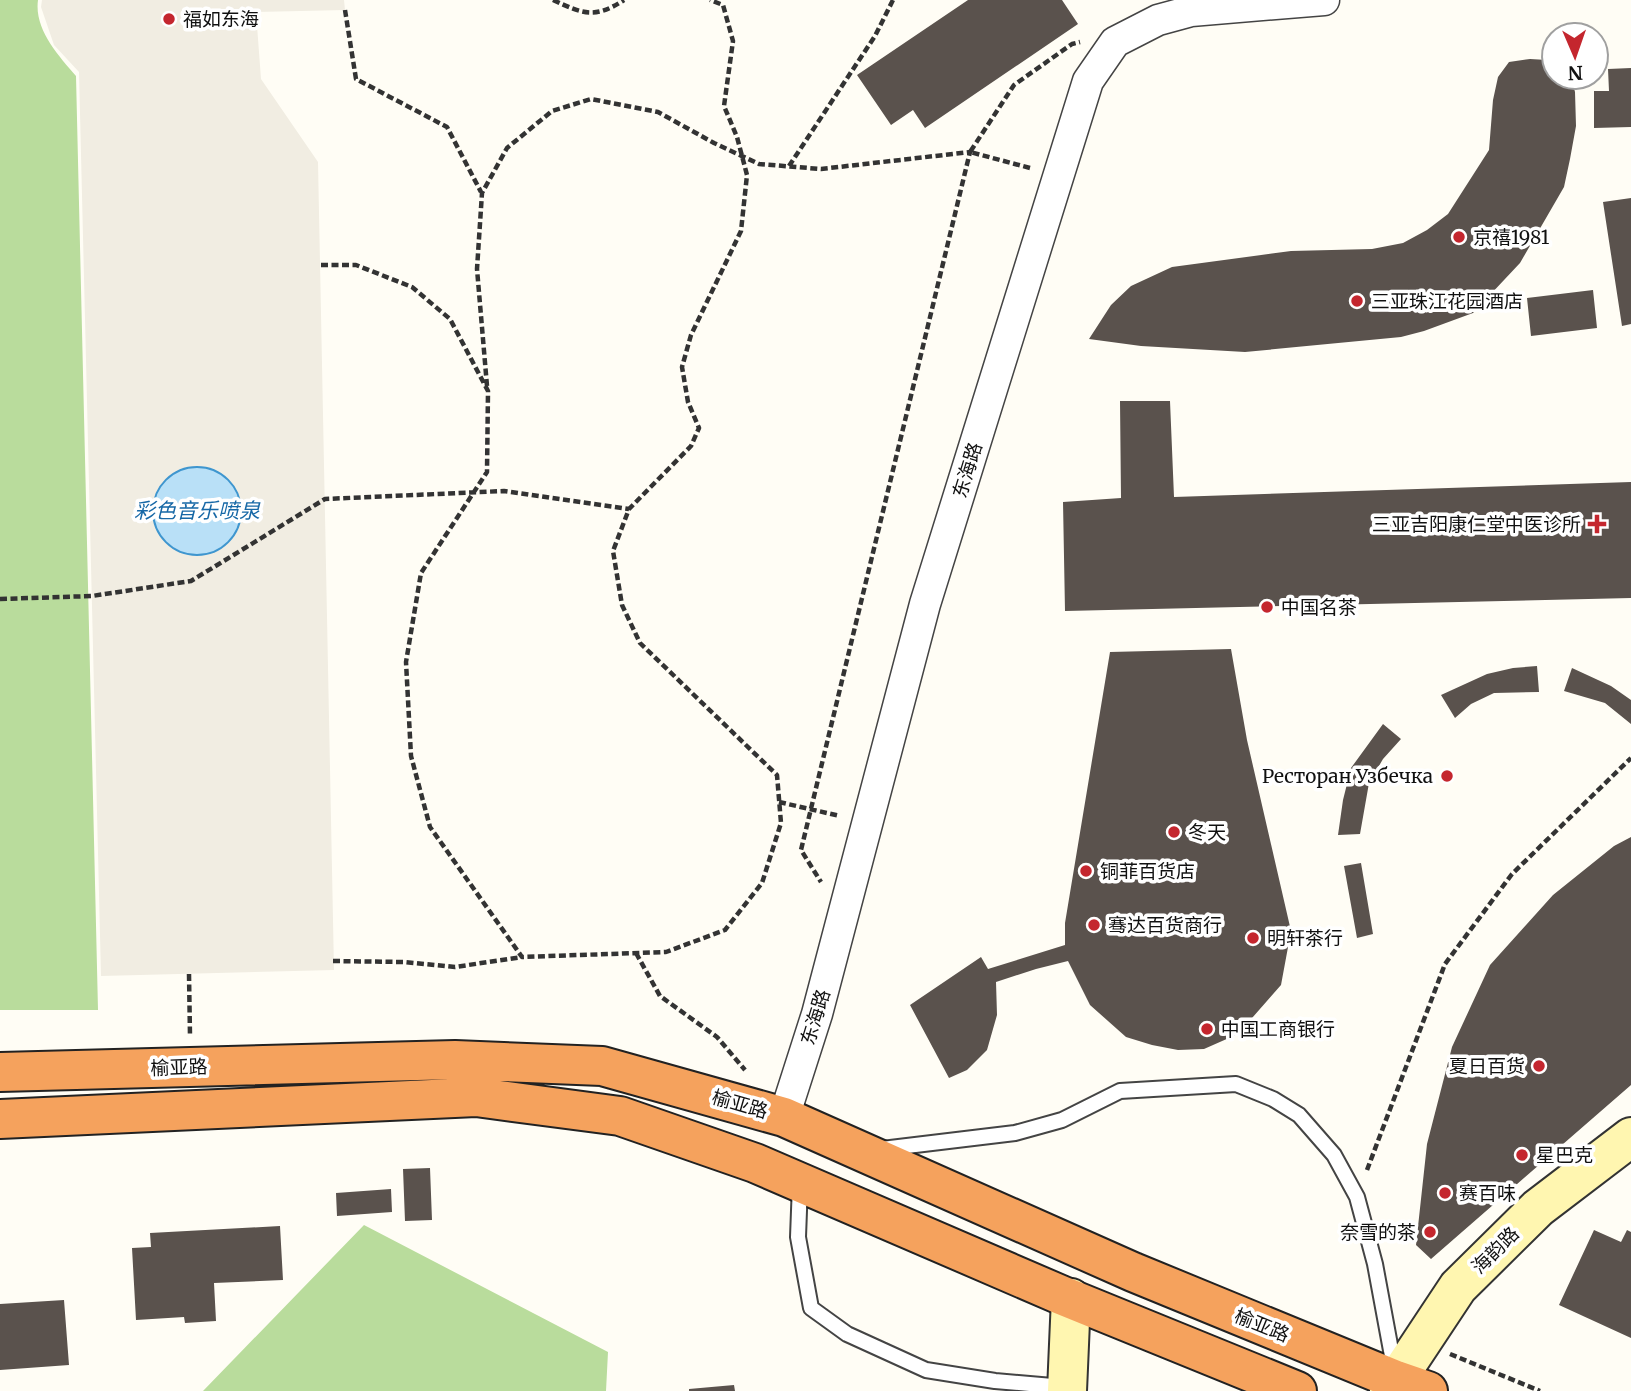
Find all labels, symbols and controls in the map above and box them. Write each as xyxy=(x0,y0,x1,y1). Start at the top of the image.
place label: 福如东海 xyxy=(183,7,259,31)
marker: 福如东海 xyxy=(161,11,177,27)
north arrow xyxy=(1540,21,1610,91)
text: N xyxy=(1568,61,1584,85)
place label: 京禧1981 xyxy=(1473,225,1550,249)
marker: 京禧1981 xyxy=(1451,229,1467,245)
place label: 三亚珠江花园酒店 xyxy=(1371,289,1523,313)
marker: 三亚珠江花园酒店 xyxy=(1349,293,1365,309)
street label: 东海路 xyxy=(947,439,987,501)
water label: 彩色音乐喷泉 xyxy=(134,497,261,524)
place label: 三亚吉阳康仁堂中医诊所 xyxy=(1372,512,1581,536)
marker: 三亚吉阳康仁堂中医诊所 xyxy=(1587,514,1607,534)
place label: 中国名茶 xyxy=(1281,595,1357,619)
marker: 中国名茶 xyxy=(1259,599,1275,615)
place label: Ресторан Узбечка xyxy=(1262,764,1433,788)
marker: Ресторан Узбечка xyxy=(1439,768,1455,784)
place label: 冬天 xyxy=(1188,820,1226,844)
marker: 冬天 xyxy=(1166,824,1182,840)
place label: 铜菲百货店 xyxy=(1100,859,1195,883)
marker: 铜菲百货店 xyxy=(1078,863,1094,879)
place label: 骞达百货商行 xyxy=(1108,913,1222,937)
marker: 骞达百货商行 xyxy=(1086,917,1102,933)
place label: 明轩茶行 xyxy=(1267,926,1343,950)
marker: 明轩茶行 xyxy=(1245,930,1261,946)
street label: 东海路 xyxy=(795,986,835,1048)
place label: 中国工商银行 xyxy=(1221,1017,1335,1041)
marker: 中国工商银行 xyxy=(1199,1021,1215,1037)
street label: 榆亚路 xyxy=(150,1054,208,1080)
place label: 夏日百货 xyxy=(1449,1054,1525,1078)
marker: 夏日百货 xyxy=(1531,1058,1547,1074)
street label: 榆亚路 xyxy=(709,1085,771,1123)
place label: 星巴克 xyxy=(1536,1143,1593,1167)
marker: 星巴克 xyxy=(1514,1147,1530,1163)
place label: 赛百味 xyxy=(1459,1181,1516,1205)
marker: 赛百味 xyxy=(1437,1185,1453,1201)
place label: 奈雪的茶 xyxy=(1340,1220,1416,1244)
street label: 海韵路 xyxy=(1466,1221,1524,1279)
marker: 奈雪的茶 xyxy=(1422,1224,1438,1240)
street label: 榆亚路 xyxy=(1231,1303,1293,1347)

